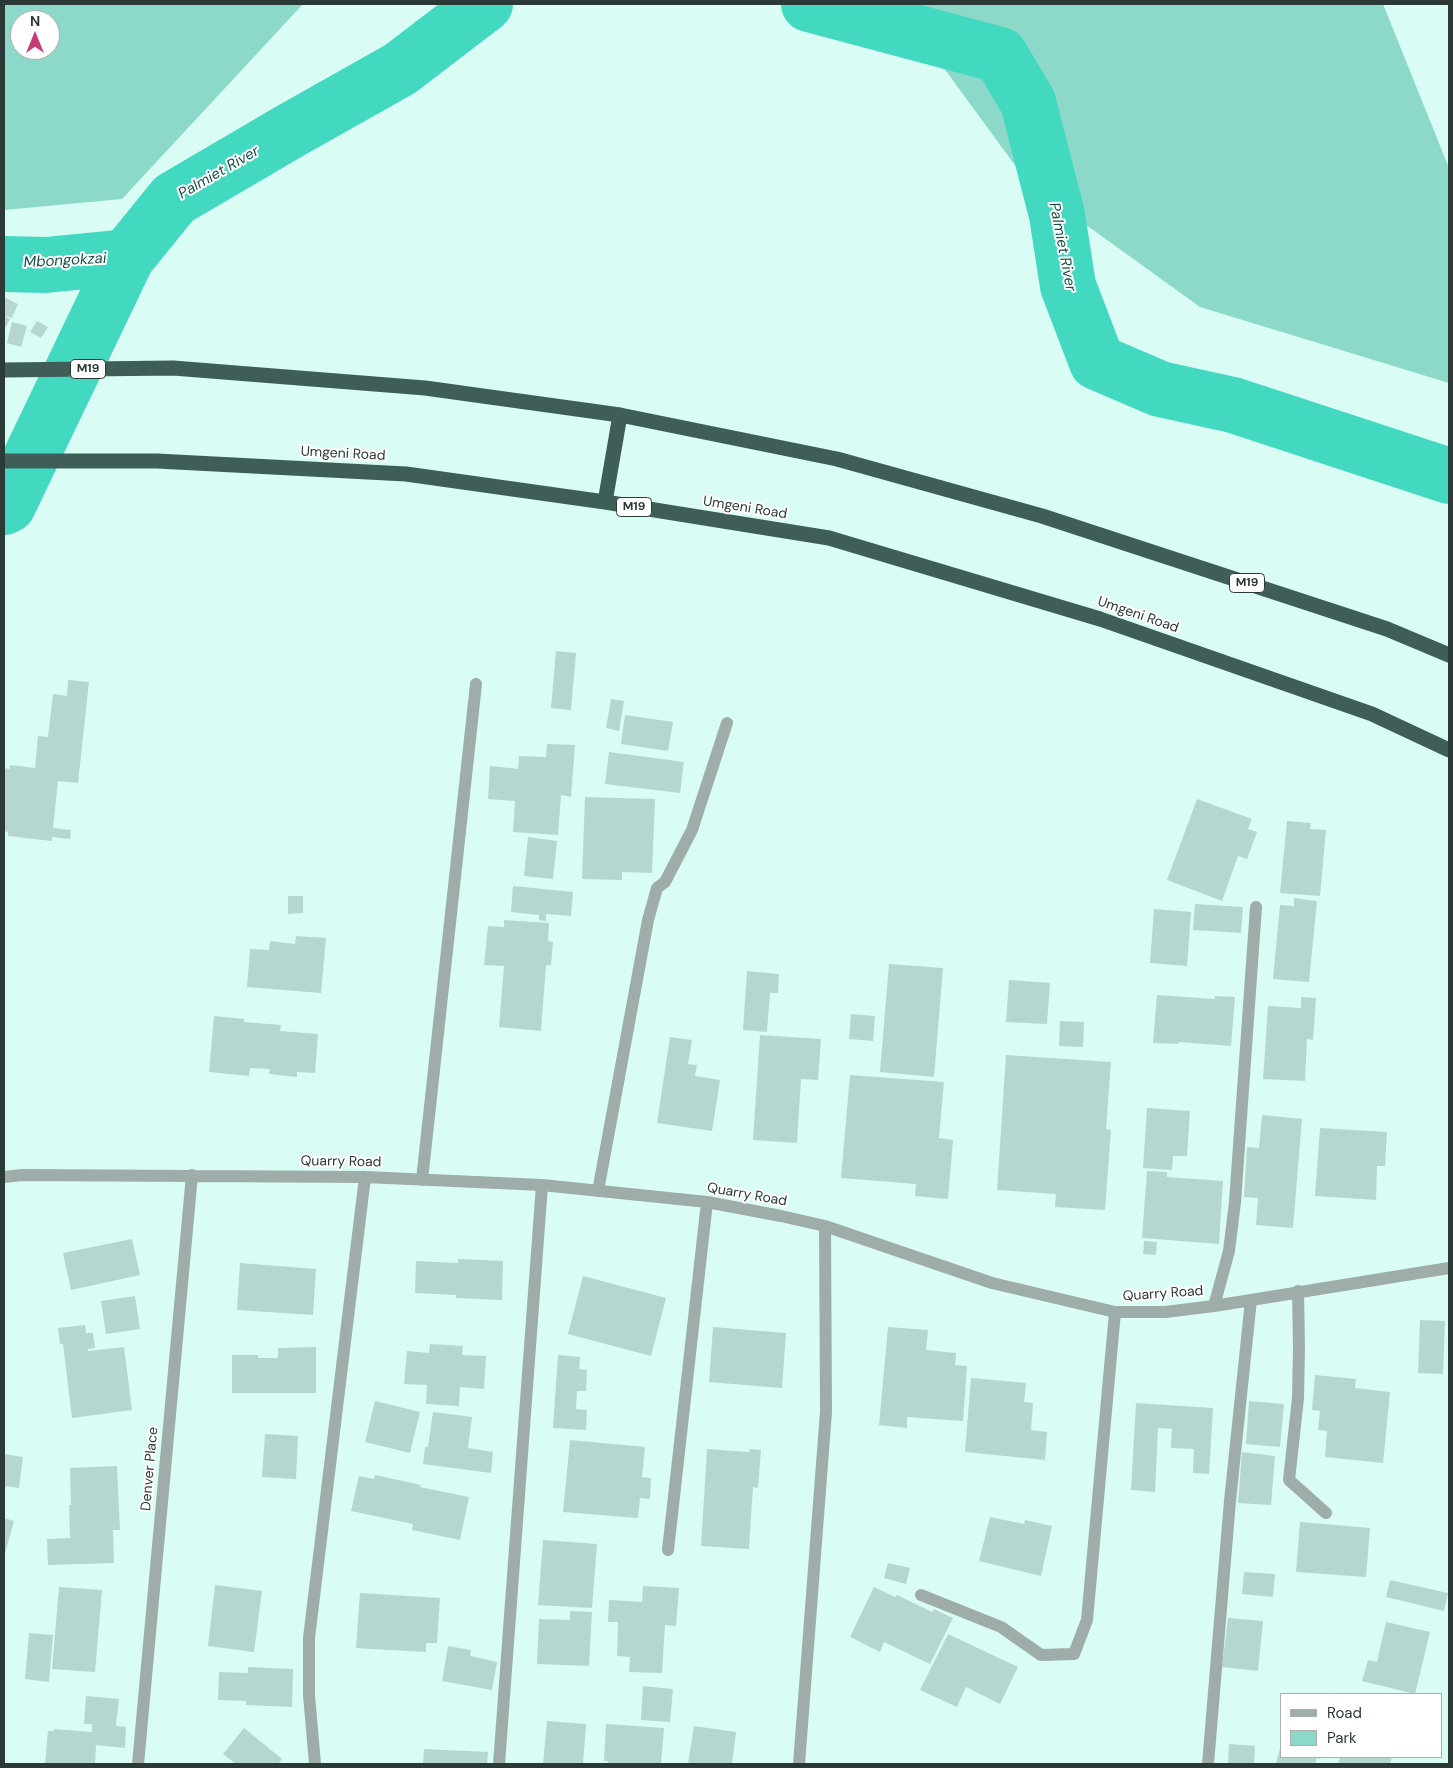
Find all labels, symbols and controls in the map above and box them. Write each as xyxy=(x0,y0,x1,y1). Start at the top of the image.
north arrow xyxy=(10,10,60,60)
text: N xyxy=(30,12,40,30)
water label: Palmiet River xyxy=(175,143,263,203)
water label: Palmiet River xyxy=(1045,201,1079,293)
water label: Mbongokzai xyxy=(23,250,107,272)
road number: M19 xyxy=(70,359,106,378)
street label: Umgeni Road xyxy=(300,443,386,465)
street label: Umgeni Road xyxy=(702,493,788,523)
road number: M19 xyxy=(616,498,652,516)
road number: M19 xyxy=(1230,574,1264,592)
street label: Umgeni Road xyxy=(1095,593,1181,637)
street label: Quarry Road xyxy=(300,1153,382,1171)
street label: Quarry Road xyxy=(706,1180,788,1210)
street label: Quarry Road xyxy=(1122,1283,1204,1305)
street label: Denver Place xyxy=(138,1426,162,1512)
legend xyxy=(1280,1693,1443,1758)
text: Road xyxy=(1327,1703,1362,1723)
text: Park xyxy=(1327,1728,1357,1748)

